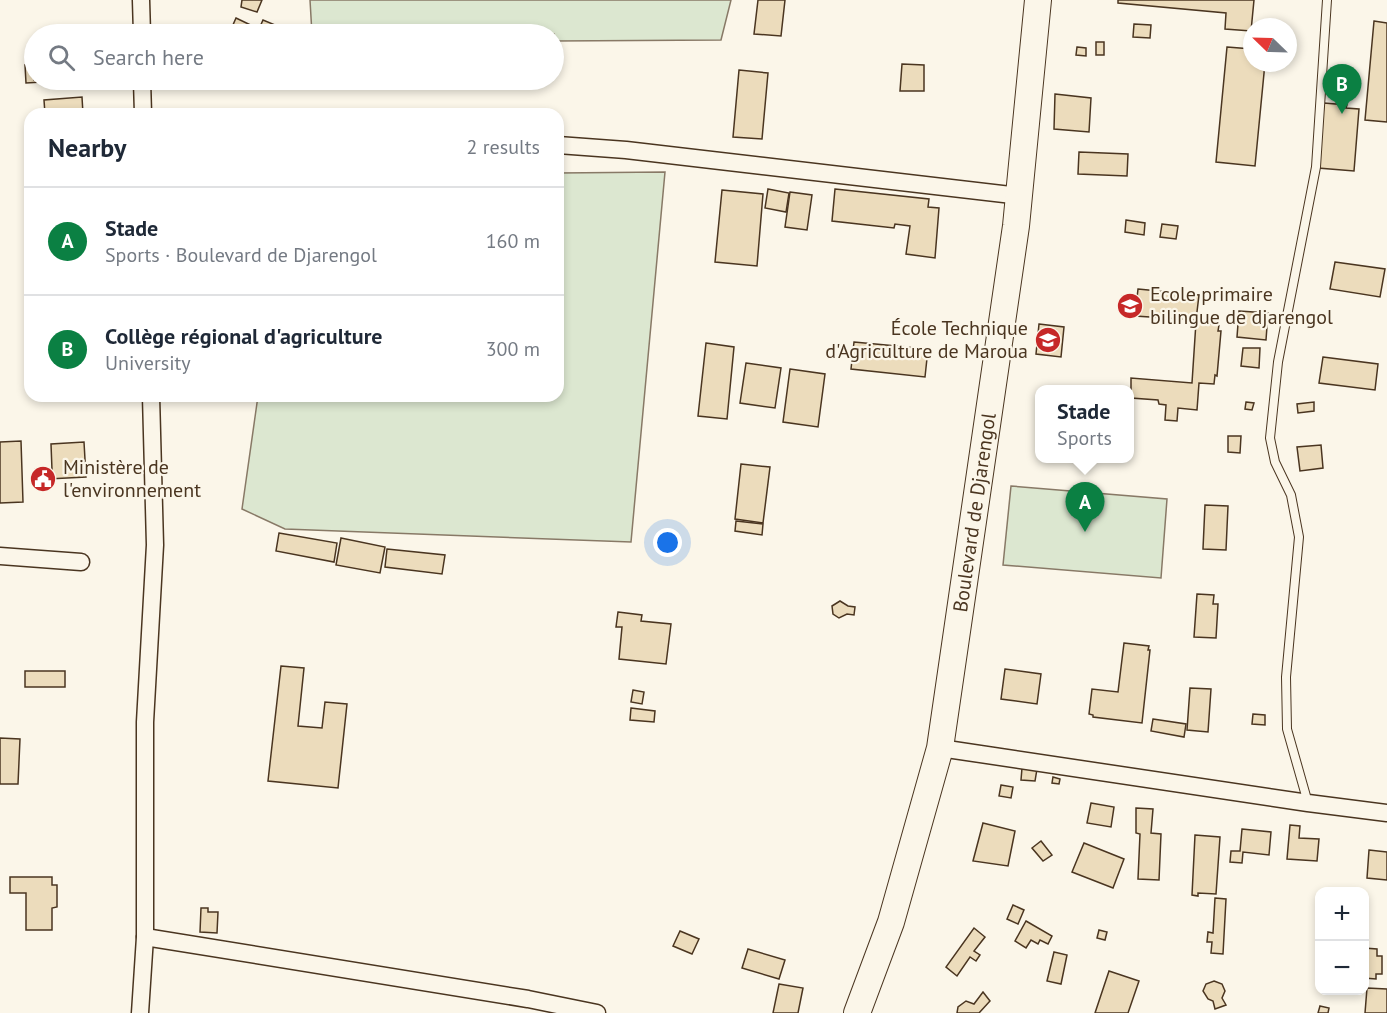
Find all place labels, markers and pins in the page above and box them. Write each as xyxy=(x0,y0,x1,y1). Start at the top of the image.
pin: B xyxy=(1322,64,1362,114)
place label: Ecole primaire bilingue de djarengol xyxy=(1150,281,1333,330)
school or university icon: Ecole primaire bilingue de djarengol xyxy=(1115,291,1145,321)
place label: École Technique d'Agriculture de Maroua xyxy=(825,315,1028,364)
school or university icon: École Technique d'Agriculture de Maroua xyxy=(1033,325,1063,355)
place label: Ministère de l'environnement xyxy=(63,454,201,503)
public building icon: Ministère de l'environnement xyxy=(28,464,58,494)
pin: A xyxy=(1066,482,1104,532)

